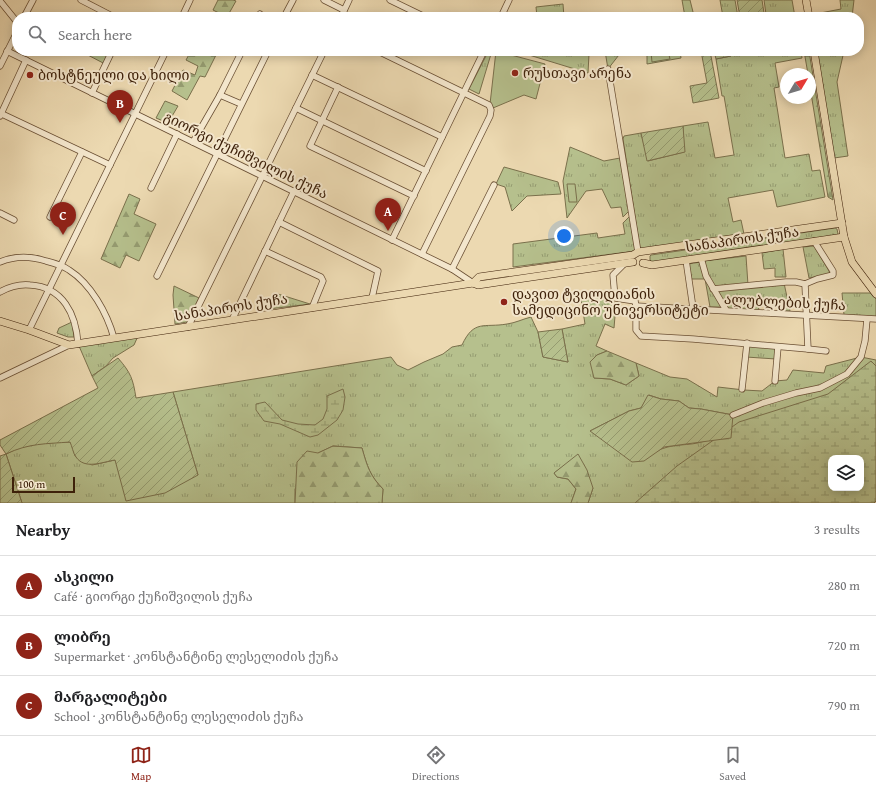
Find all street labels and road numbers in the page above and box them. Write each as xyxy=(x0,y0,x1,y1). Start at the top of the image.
street label: გიორგი ქუჩიშვილის ქუჩა xyxy=(161,106,331,204)
street label: სანაპიროს ქუჩა xyxy=(684,221,800,257)
street label: სანაპიროს ქუჩა xyxy=(173,288,289,326)
street label: ალუბლების ქუჩა xyxy=(724,289,846,315)

